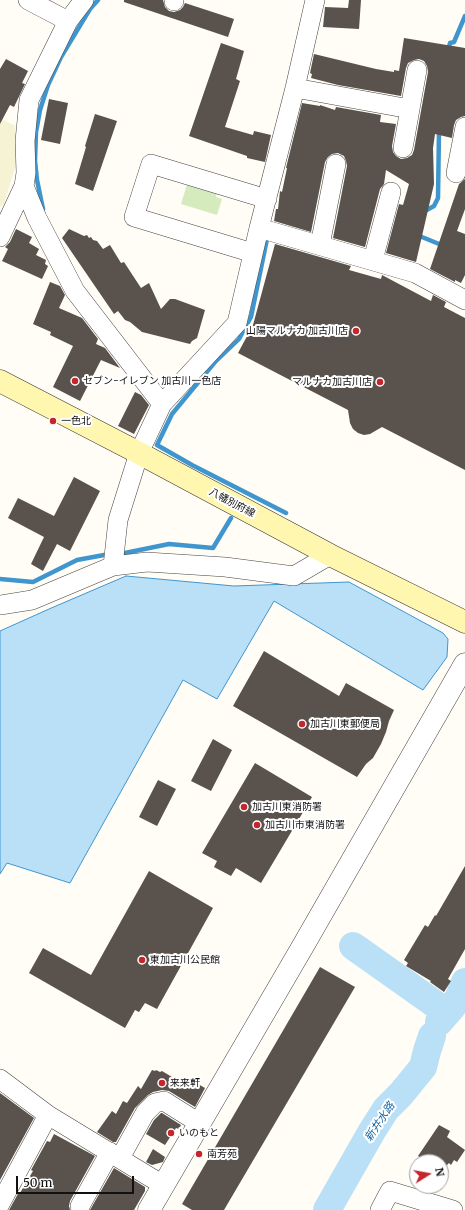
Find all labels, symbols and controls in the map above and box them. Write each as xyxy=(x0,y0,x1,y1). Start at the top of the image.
place label: 山陽マルナカ 加古川店 xyxy=(246,325,348,337)
marker: 山陽マルナカ 加古川店 xyxy=(351,326,361,336)
place label: セブン-イレブン 加古川一色店 xyxy=(83,375,221,387)
marker: セブン-イレブン 加古川一色店 xyxy=(70,376,80,386)
place label: マルナカ加古川店 xyxy=(292,376,372,388)
marker: マルナカ加古川店 xyxy=(375,377,385,387)
place label: 一色北 xyxy=(61,415,91,427)
marker: 一色北 xyxy=(48,416,58,426)
street label: 八幡別府線 xyxy=(207,486,257,520)
place label: 加古川東郵便局 xyxy=(310,718,380,730)
marker: 加古川東郵便局 xyxy=(297,719,307,729)
place label: 加古川東消防署 xyxy=(252,801,322,813)
marker: 加古川東消防署 xyxy=(239,802,249,812)
place label: 加古川市東消防署 xyxy=(265,819,345,831)
marker: 加古川市東消防署 xyxy=(252,820,262,830)
place label: 東加古川公民館 xyxy=(150,954,220,966)
marker: 東加古川公民館 xyxy=(137,955,147,965)
place label: 来来軒 xyxy=(170,1077,200,1089)
marker: 来来軒 xyxy=(157,1078,167,1088)
water label: 新井水路 xyxy=(362,1100,398,1144)
place label: いのもと xyxy=(179,1127,219,1139)
marker: いのもと xyxy=(166,1128,176,1138)
place label: 南芳苑 xyxy=(207,1148,237,1160)
marker: 南芳苑 xyxy=(194,1149,204,1159)
north arrow xyxy=(409,1154,449,1194)
text: N xyxy=(432,1166,447,1178)
scale bar xyxy=(18,1168,136,1194)
text: 50 m xyxy=(23,1175,52,1190)

